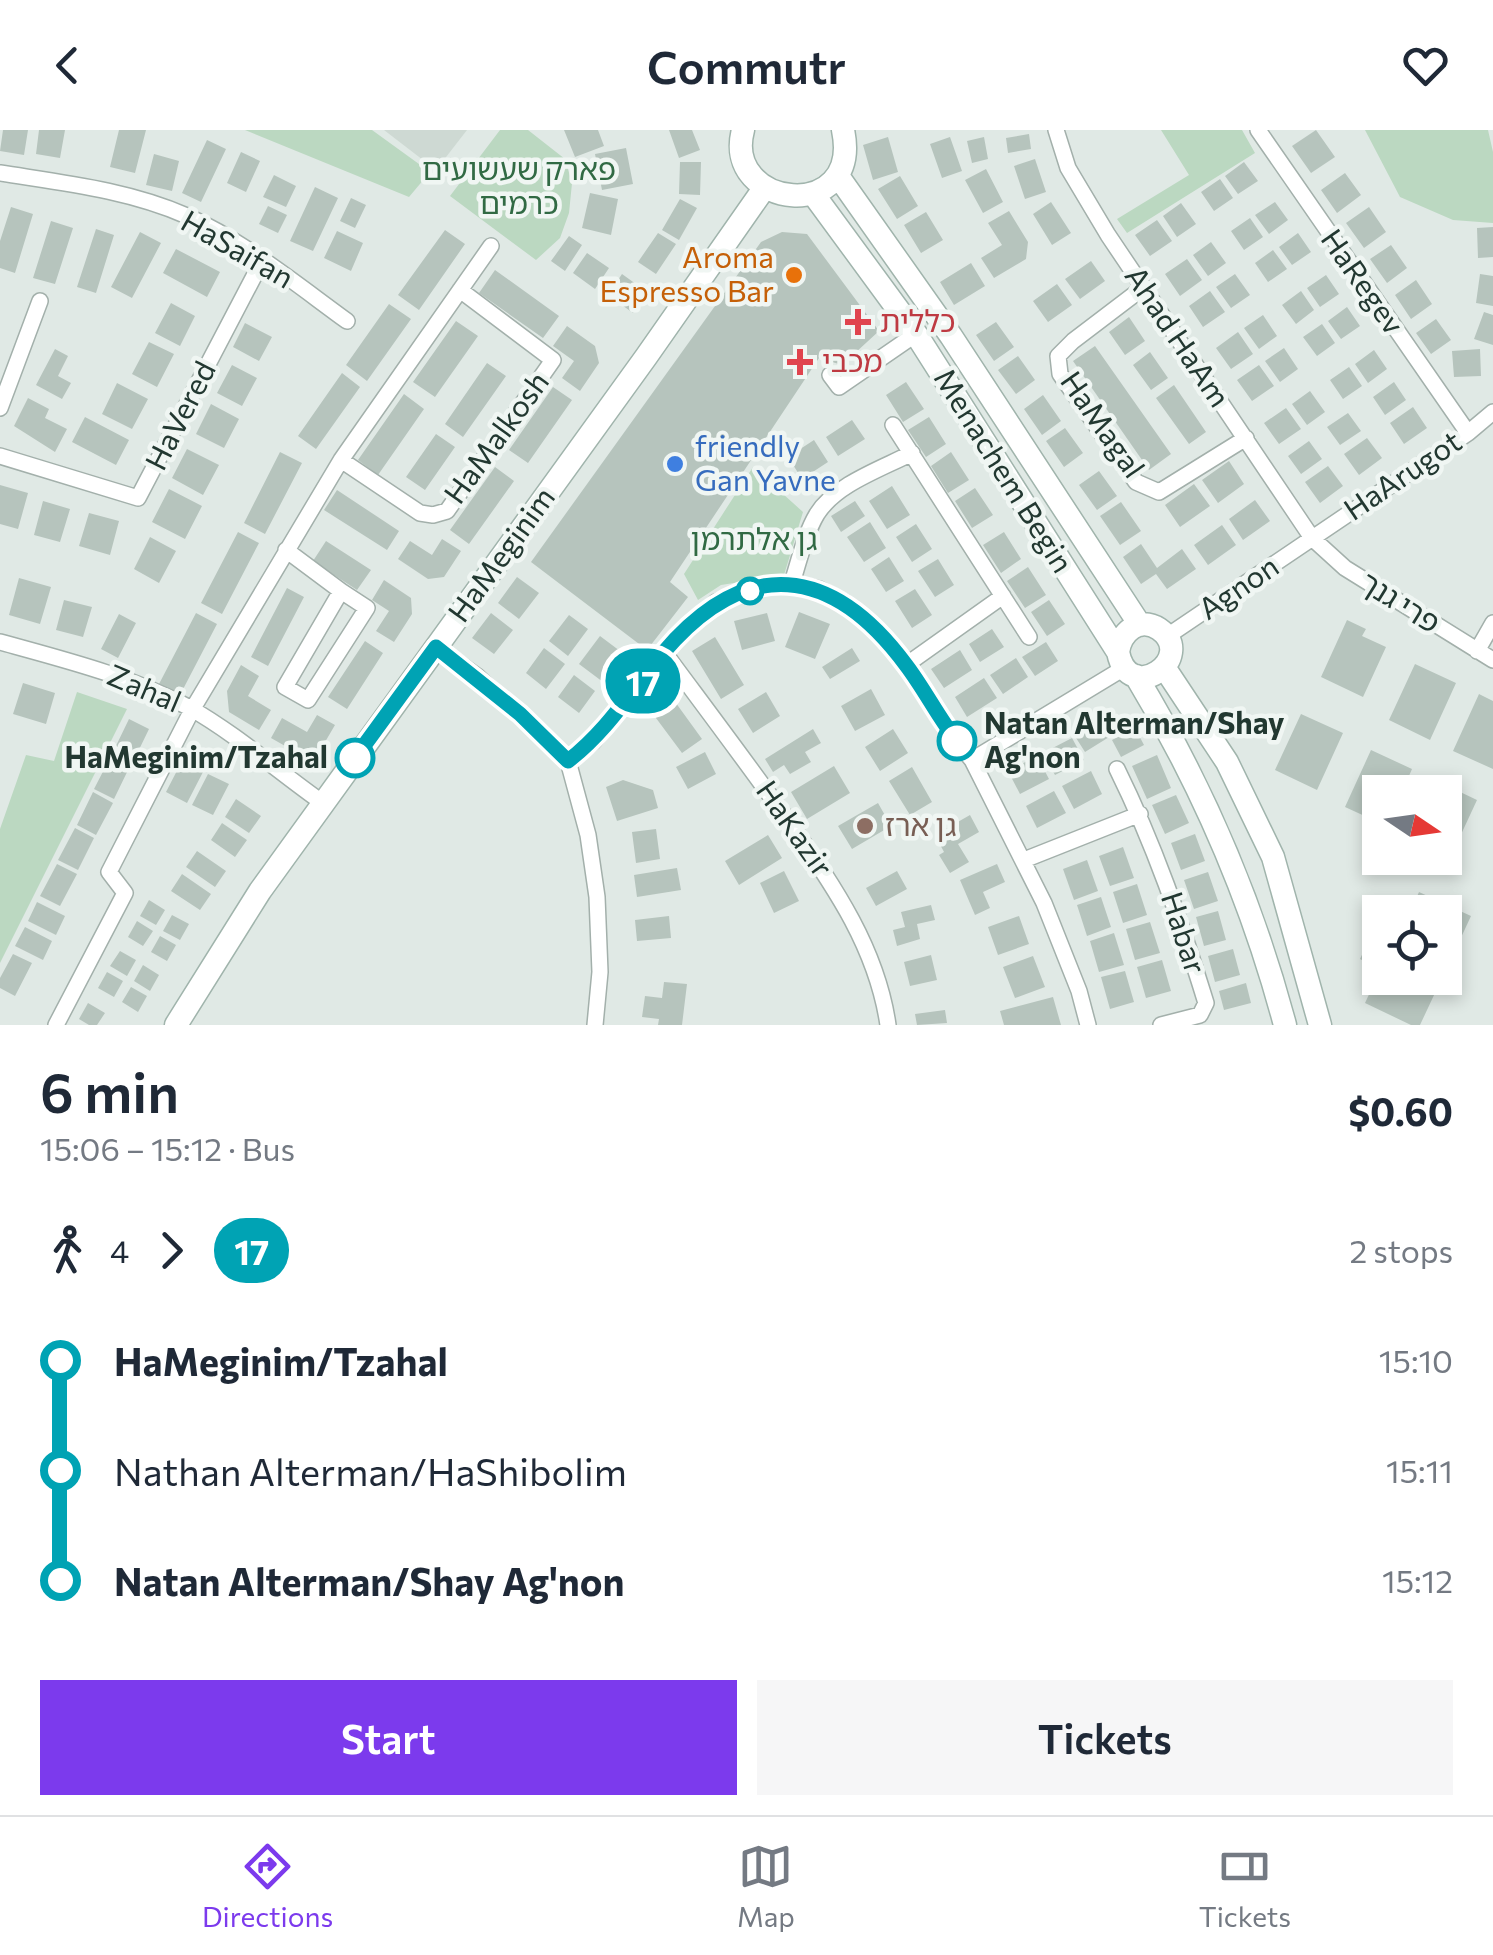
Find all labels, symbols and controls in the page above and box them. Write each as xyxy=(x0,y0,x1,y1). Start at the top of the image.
icon: back xyxy=(40,38,95,93)
text: Commutr xyxy=(647,38,846,93)
icon: heart xyxy=(1398,38,1453,93)
park label: פארק שעשועים כרמים xyxy=(422,149,616,220)
street label: HaSaifan xyxy=(175,201,301,295)
street label: HaRegev xyxy=(1315,221,1414,340)
place label: Aroma Espresso Bar xyxy=(600,237,774,308)
street label: Ahad HaAm xyxy=(1119,258,1240,413)
marker: Aroma Espresso Bar xyxy=(783,264,805,286)
place label: כללית xyxy=(880,301,956,338)
marker: כללית xyxy=(845,309,871,335)
place label: מכבי xyxy=(822,341,883,378)
marker: מכבי xyxy=(787,349,813,375)
street label: HaVered xyxy=(136,354,222,475)
street label: Menachem Begin xyxy=(928,361,1083,578)
street label: HaMalkosh xyxy=(435,363,555,510)
street label: HaMagal xyxy=(1054,363,1154,484)
street label: HaArugot xyxy=(1336,421,1467,527)
place label: friendly Gan Yavne xyxy=(695,426,836,497)
marker: friendly Gan Yavne xyxy=(664,453,686,475)
street label: HaMeginim xyxy=(439,479,561,628)
park label: גן אלתרמן xyxy=(691,519,817,556)
street label: Agnon xyxy=(1191,546,1285,626)
street label: פרי גנך xyxy=(1355,562,1448,640)
unlabelled marker xyxy=(737,578,763,604)
line badge: 17 xyxy=(598,648,688,714)
street label: Zahal xyxy=(103,655,187,719)
text: 17 xyxy=(625,660,661,703)
place label: Natan Alterman/Shay Ag'non xyxy=(984,703,1285,774)
marker: Natan Alterman/Shay Ag'non xyxy=(938,722,976,760)
place label: HaMeginim/Tzahal xyxy=(64,737,328,774)
marker: HaMeginim/Tzahal xyxy=(336,739,374,777)
street label: HaKazir xyxy=(750,772,842,883)
north arrow xyxy=(1362,775,1462,875)
map controls xyxy=(1362,775,1462,995)
place label: גן ארז xyxy=(885,805,956,842)
marker: גן ארז xyxy=(854,815,876,837)
street label: Habar xyxy=(1155,887,1216,978)
button: locate xyxy=(1362,895,1462,995)
text: 6 min xyxy=(40,1057,179,1124)
text: $0.60 xyxy=(1348,1087,1453,1134)
text: 15:06 – 15:12 · Bus xyxy=(40,1128,295,1168)
icon: walk xyxy=(40,1223,95,1278)
icon: forward xyxy=(144,1223,199,1278)
text: 17 xyxy=(234,1229,269,1272)
text: 4 xyxy=(110,1230,129,1270)
text: 2 stops xyxy=(1349,1230,1453,1270)
text: HaMeginim/Tzahal xyxy=(114,1337,448,1384)
text: 15:10 xyxy=(1379,1340,1453,1380)
text: Nathan Alterman/HaShibolim xyxy=(114,1447,627,1494)
text: 15:11 xyxy=(1386,1450,1453,1490)
text: Natan Alterman/Shay Ag'non xyxy=(114,1557,624,1604)
text: 15:12 xyxy=(1382,1560,1453,1600)
button: Start xyxy=(40,1680,737,1795)
button: Tickets xyxy=(757,1680,1453,1795)
tab: Directions xyxy=(202,1839,333,1933)
tab: Map xyxy=(737,1839,795,1933)
tab: Tickets xyxy=(1199,1839,1291,1933)

